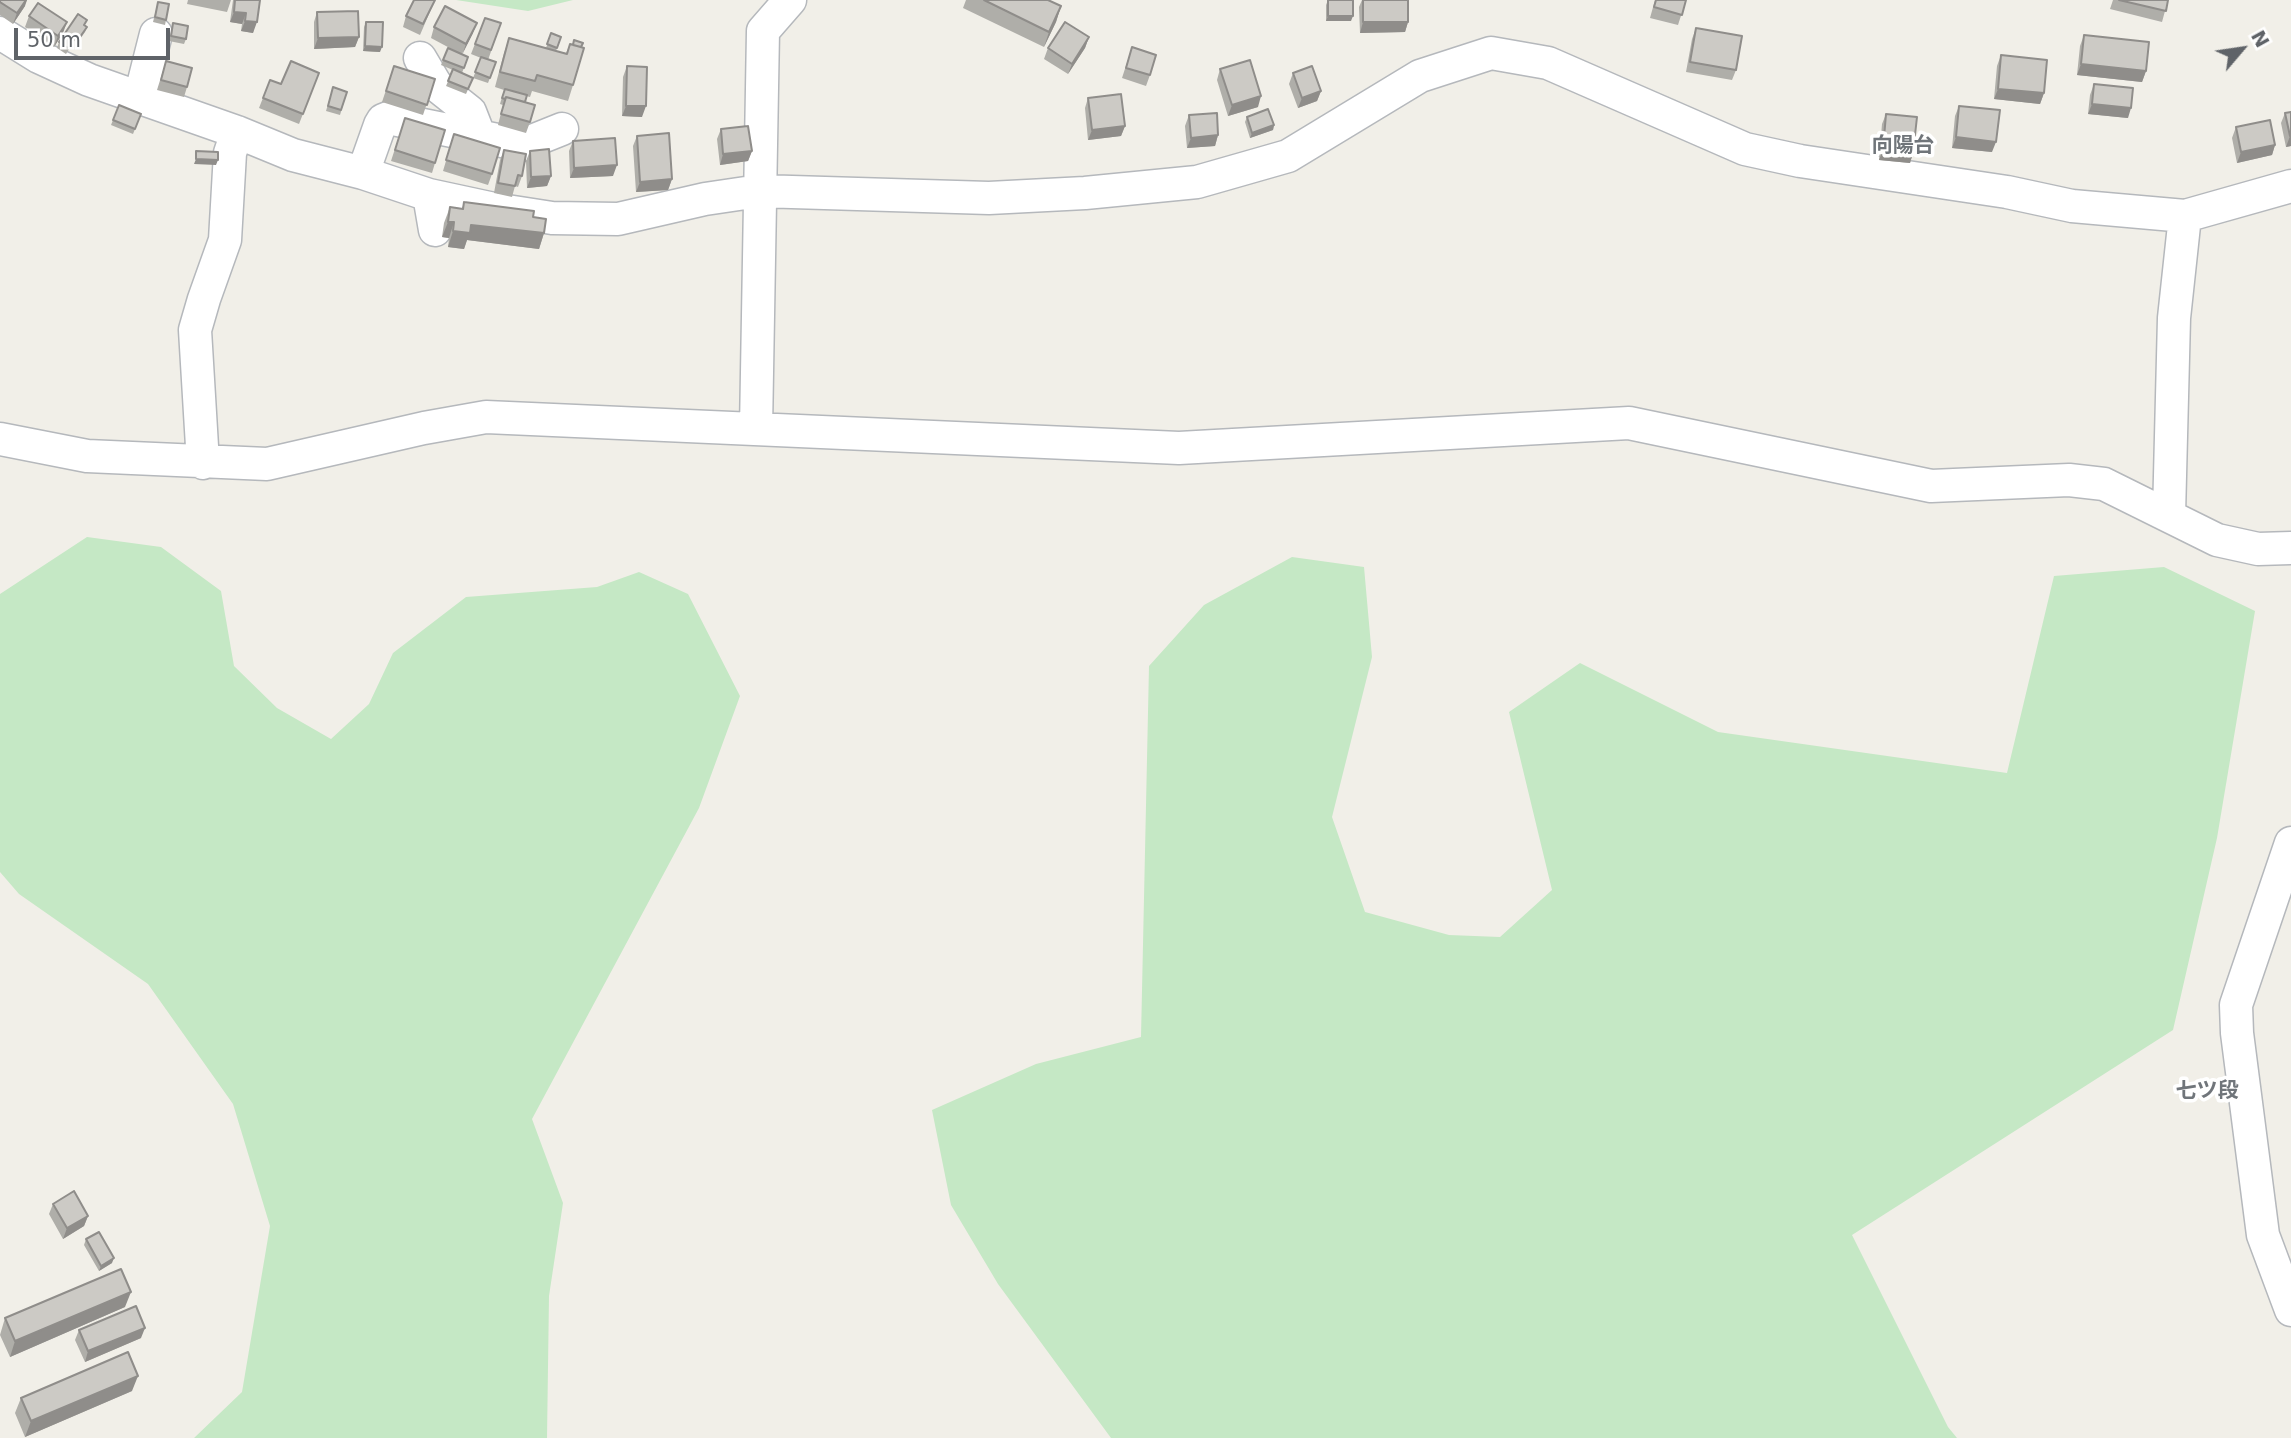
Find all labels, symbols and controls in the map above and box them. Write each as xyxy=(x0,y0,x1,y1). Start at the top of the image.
scale bar xyxy=(18,14,173,58)
north arrow xyxy=(2207,14,2277,84)
text: N xyxy=(2247,27,2274,51)
text: 50 m xyxy=(27,28,81,52)
district label: 向陽台 xyxy=(1872,134,1934,160)
district label: 七ツ段 xyxy=(2176,1079,2238,1105)

